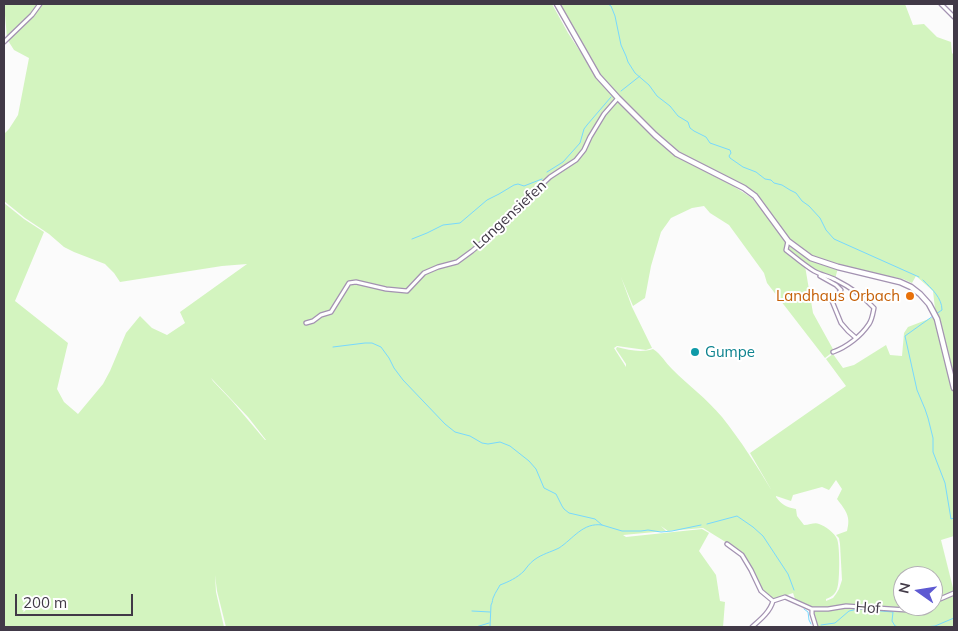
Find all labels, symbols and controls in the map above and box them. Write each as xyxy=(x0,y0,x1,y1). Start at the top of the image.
street label: Langensiefen xyxy=(470,177,550,253)
place label: Landhaus Orbach xyxy=(776,287,900,305)
marker: Landhaus Orbach xyxy=(904,290,916,302)
place label: Gumpe xyxy=(705,343,755,361)
marker: Gumpe xyxy=(689,346,701,358)
north arrow xyxy=(893,566,943,616)
text: N xyxy=(894,581,914,595)
scale bar xyxy=(18,584,135,616)
text: 200 m xyxy=(23,593,67,612)
street label: Hof xyxy=(855,598,881,618)

